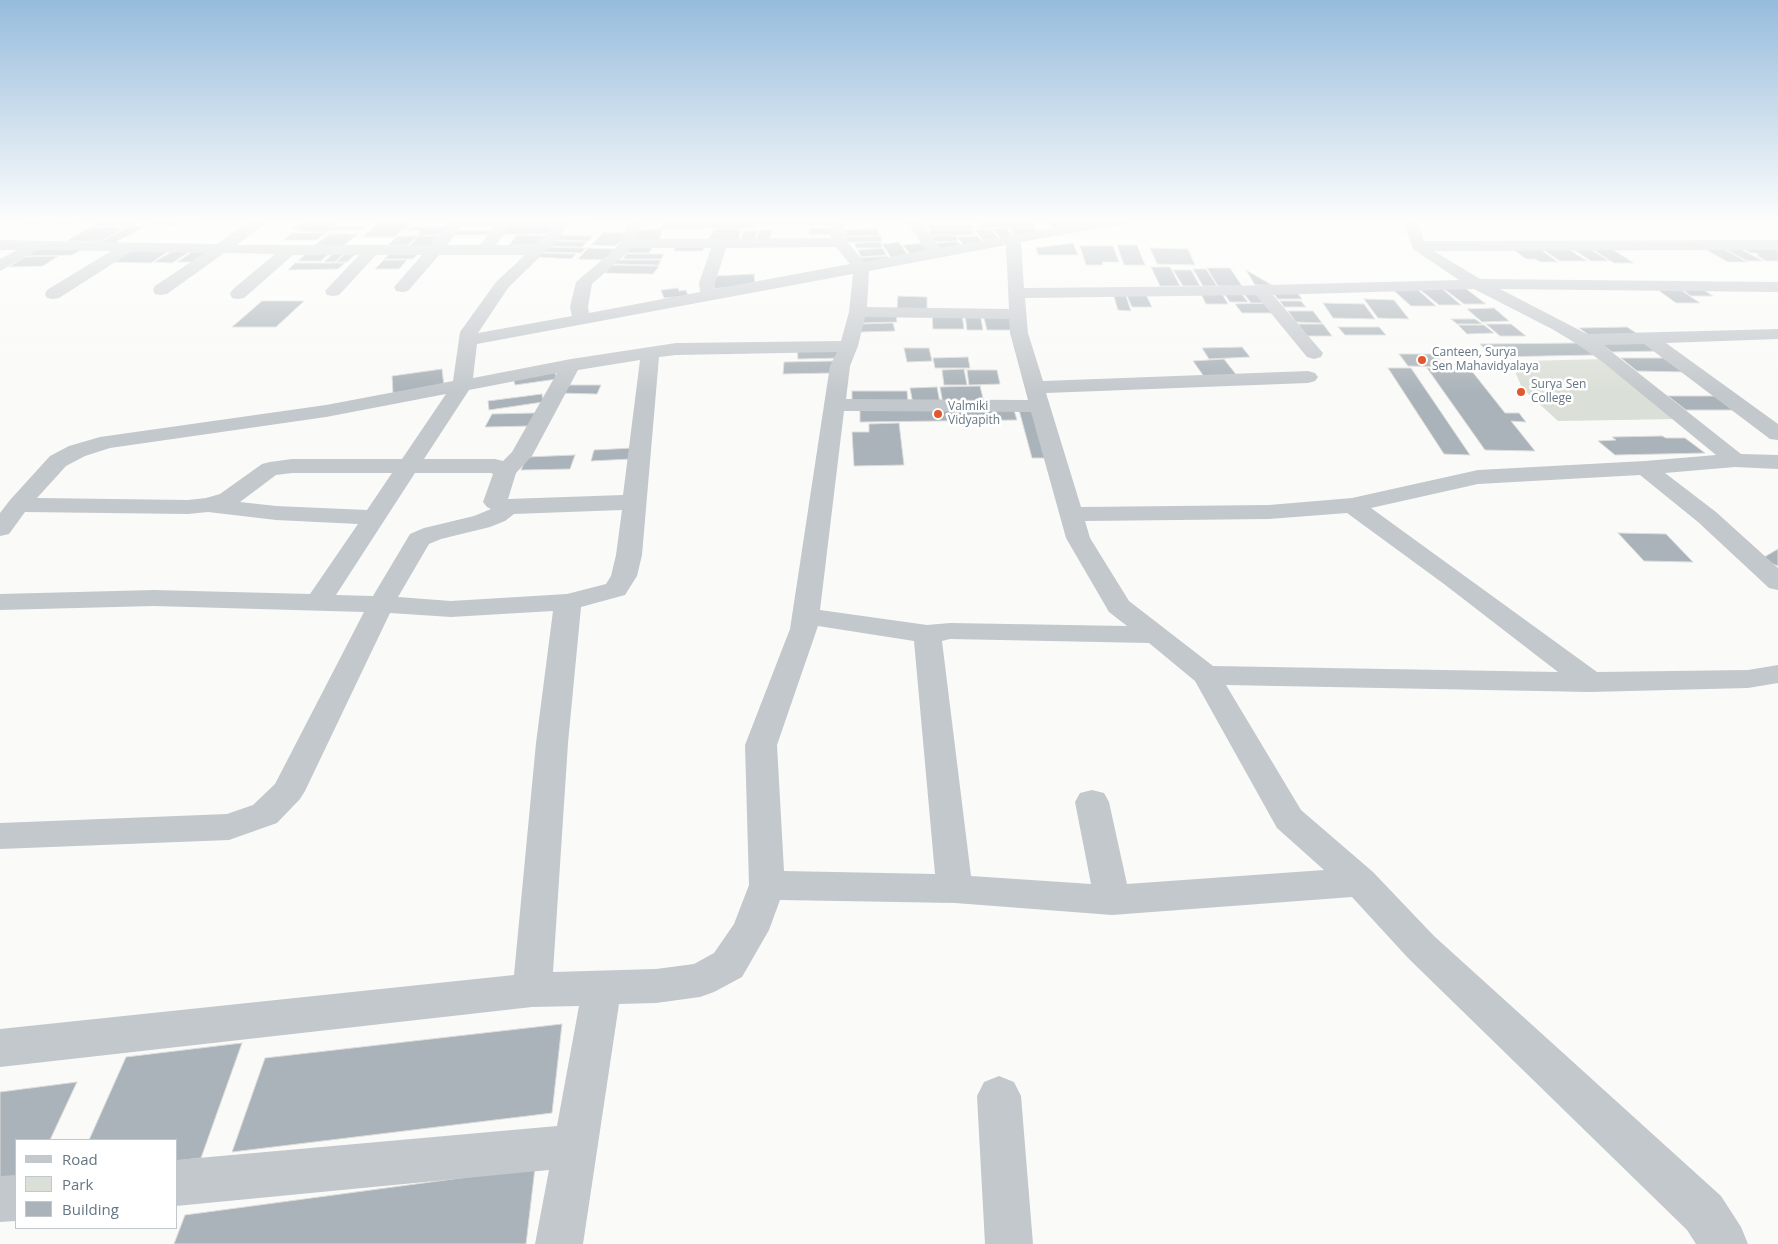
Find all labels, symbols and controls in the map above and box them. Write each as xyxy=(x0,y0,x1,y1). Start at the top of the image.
place label: Canteen, Surya Sen Mahavidyalaya xyxy=(1432,346,1539,374)
marker: Canteen, Surya Sen Mahavidyalaya xyxy=(1416,354,1428,366)
place label: Surya Sen College xyxy=(1531,378,1586,406)
marker: Surya Sen College xyxy=(1515,386,1527,398)
place label: Valmiki Vidyapith xyxy=(948,400,1000,428)
marker: Valmiki Vidyapith xyxy=(932,408,944,420)
legend xyxy=(15,1139,178,1229)
text: Road xyxy=(62,1149,98,1169)
text: Park xyxy=(62,1174,93,1194)
text: Building xyxy=(62,1199,119,1219)

